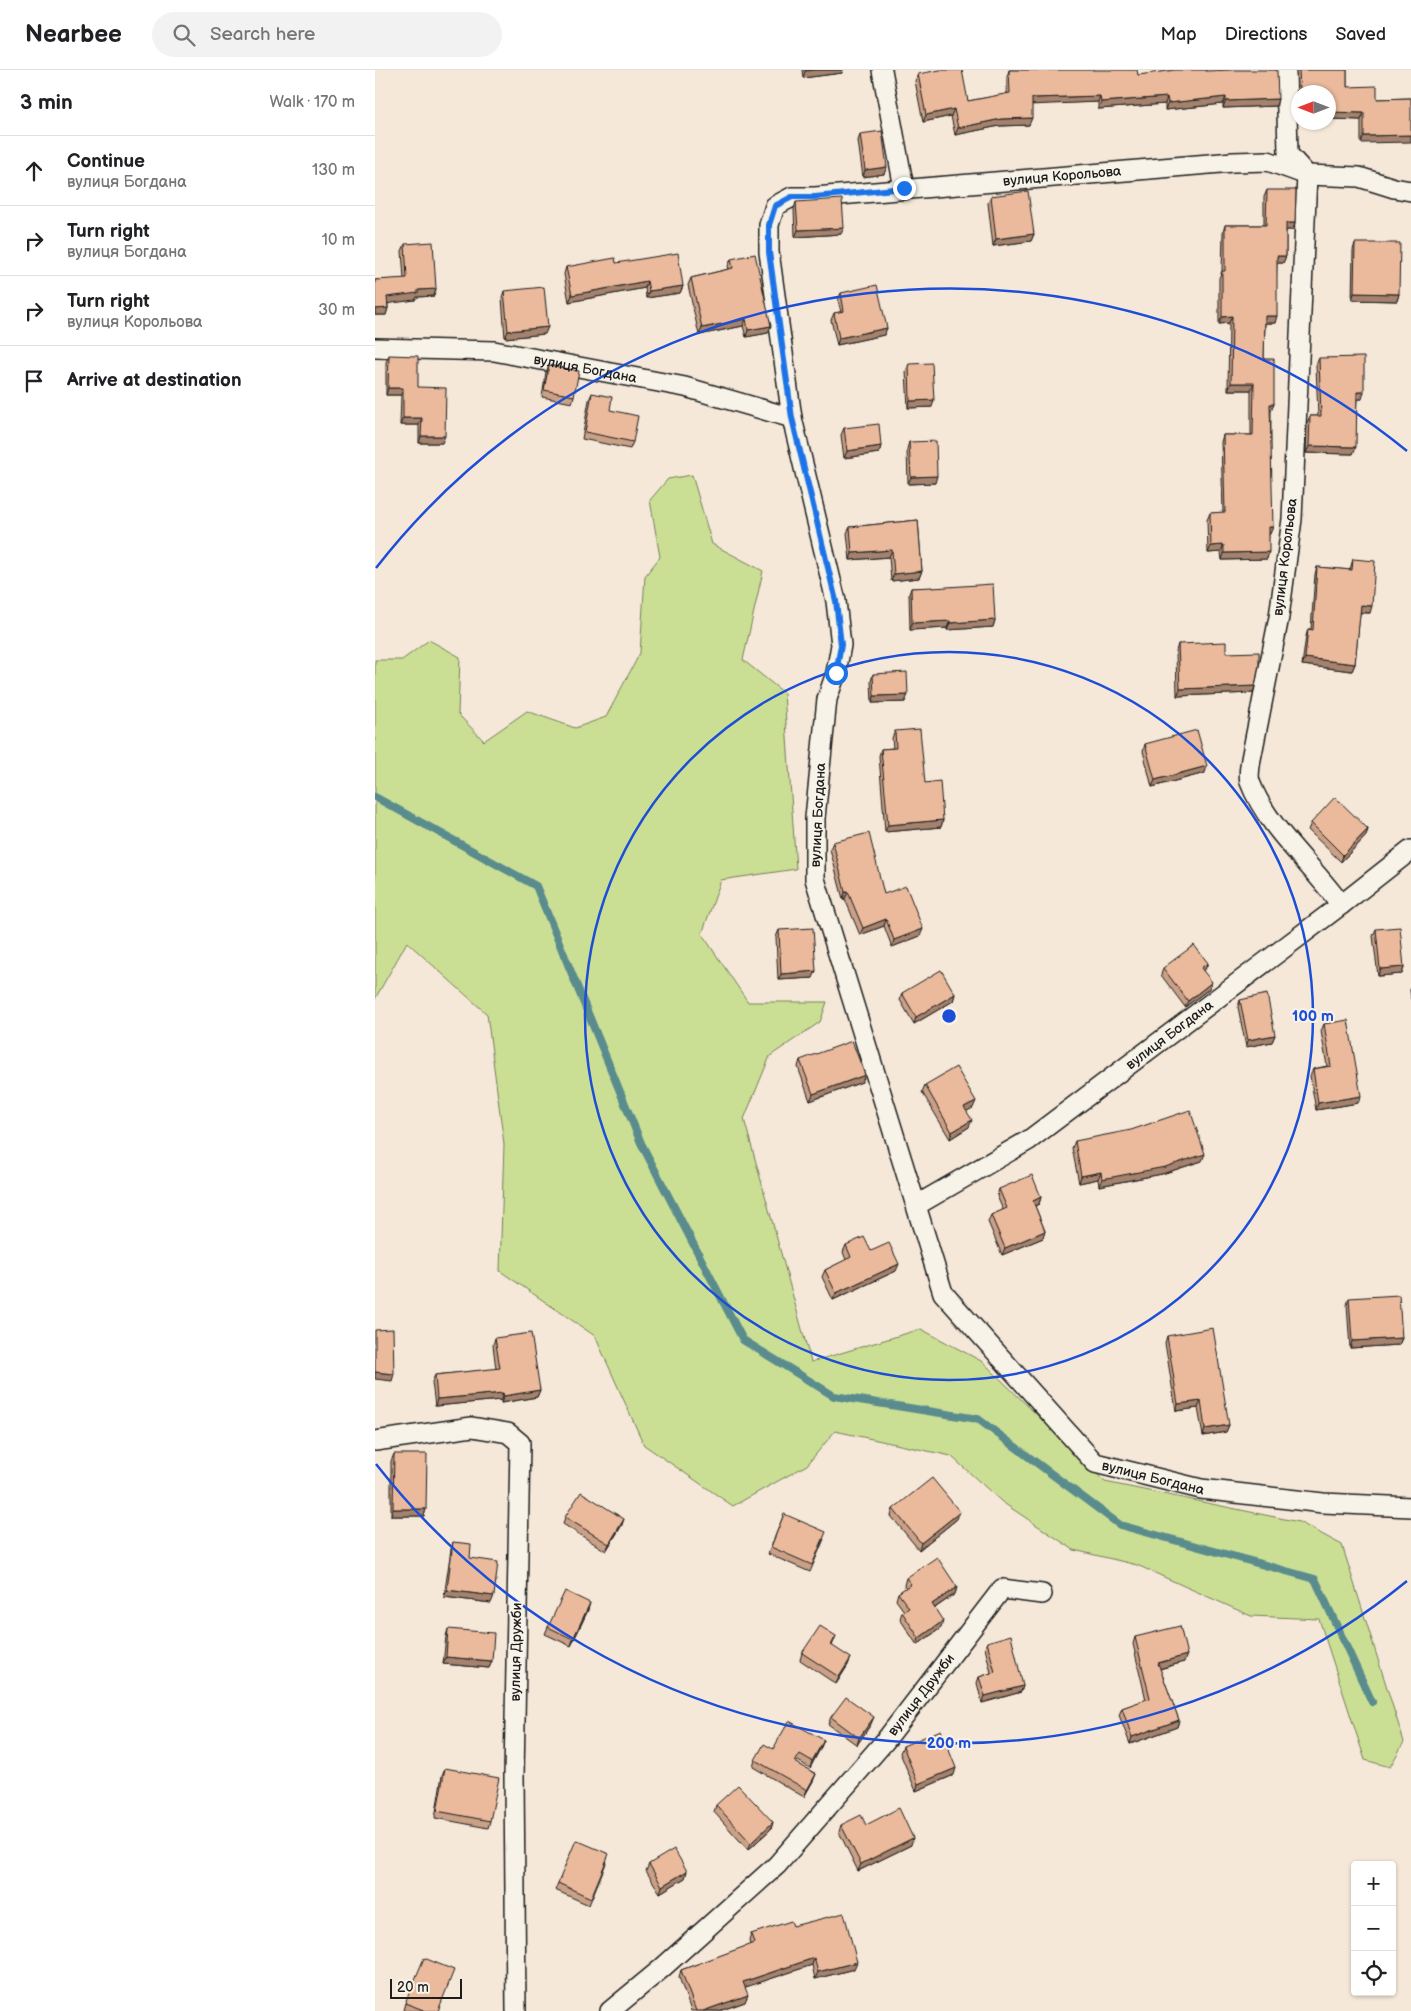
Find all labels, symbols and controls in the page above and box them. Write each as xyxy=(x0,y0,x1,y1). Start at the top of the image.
search box xyxy=(152,12,502,57)
text: Nearbee xyxy=(25,20,122,49)
icon: search xyxy=(170,21,198,49)
text: Search here xyxy=(210,23,315,46)
text: Map xyxy=(1161,24,1197,45)
text: Directions xyxy=(1225,24,1307,45)
text: Saved xyxy=(1335,24,1386,45)
north arrow xyxy=(1291,85,1336,130)
text: 3 min xyxy=(20,90,73,115)
text: Walk · 170 m xyxy=(269,93,355,112)
text: Continue xyxy=(67,150,145,173)
icon: ahead xyxy=(20,157,48,185)
text: 130 m xyxy=(312,161,355,180)
street label: вулиця Корольова xyxy=(1002,162,1122,190)
text: вулиця Богдана xyxy=(67,173,187,192)
route end xyxy=(893,177,916,200)
text: Turn right xyxy=(67,220,150,243)
icon: right xyxy=(20,227,48,255)
text: 10 m xyxy=(322,231,355,250)
text: вулиця Богдана xyxy=(67,243,187,262)
text: Turn right xyxy=(67,290,150,313)
icon: right xyxy=(20,297,48,325)
text: 30 m xyxy=(318,301,355,320)
text: вулиця Корольова xyxy=(67,313,202,332)
street label: вулиця Богдана xyxy=(532,350,639,386)
icon: arrive xyxy=(20,367,48,395)
text: Arrive at destination xyxy=(67,369,242,392)
street label: вулиця Корольова xyxy=(1269,496,1301,617)
route start xyxy=(825,662,848,685)
street label: вулиця Богдана xyxy=(807,762,829,868)
street label: вулиця Богдана xyxy=(1122,996,1217,1073)
centre of rings xyxy=(940,1007,958,1025)
text: 100 m xyxy=(1292,1007,1334,1026)
street label: вулиця Богдана xyxy=(1100,1457,1207,1498)
street label: вулиця Дружби xyxy=(507,1602,525,1702)
street label: вулиця Дружби xyxy=(884,1650,958,1739)
text: 200 m xyxy=(927,1734,971,1753)
map controls xyxy=(1351,1861,1396,1996)
button: + xyxy=(1351,1861,1396,1906)
button: − xyxy=(1351,1906,1396,1951)
button: locate xyxy=(1351,1951,1396,1996)
scale bar xyxy=(390,1976,463,1999)
text: 20 m xyxy=(397,1979,429,1996)

